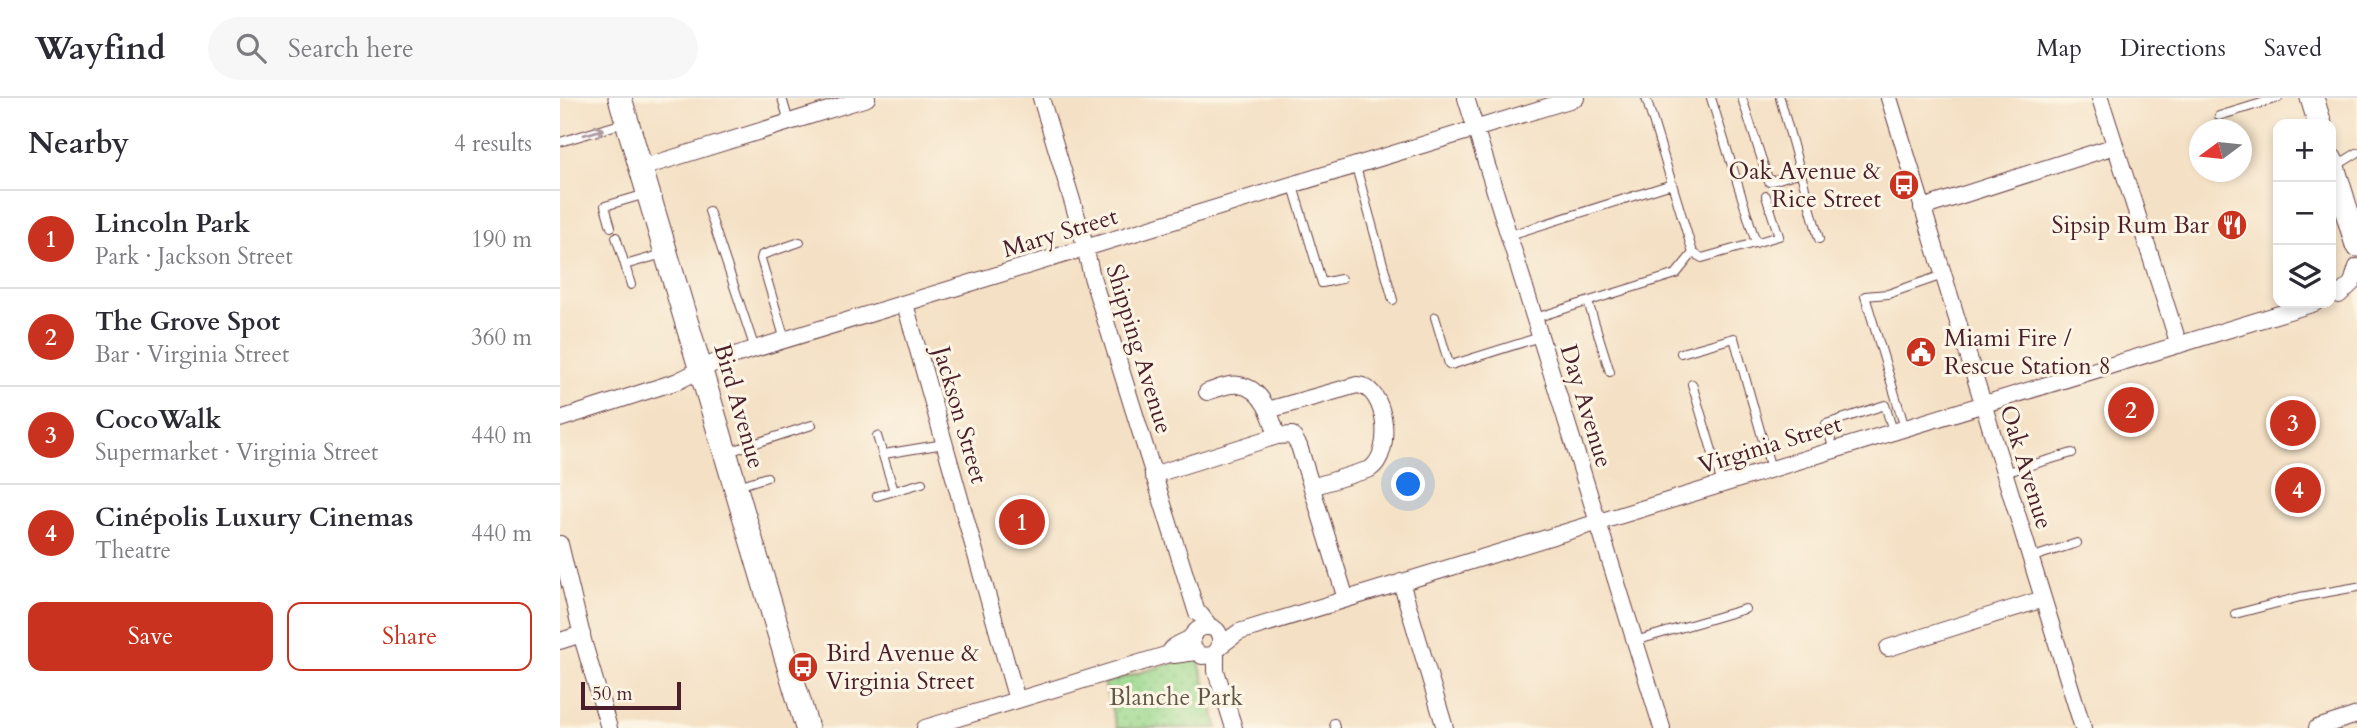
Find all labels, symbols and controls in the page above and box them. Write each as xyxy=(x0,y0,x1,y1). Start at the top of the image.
search box xyxy=(208,17,698,80)
text: Wayfind xyxy=(35,26,166,71)
icon: search xyxy=(232,29,270,67)
text: Search here xyxy=(288,31,414,66)
text: Map xyxy=(2036,32,2082,65)
text: Directions xyxy=(2120,32,2226,65)
text: Saved xyxy=(2264,32,2322,65)
north arrow xyxy=(2189,119,2252,182)
map controls xyxy=(2273,119,2336,308)
button: + xyxy=(2273,119,2336,182)
text: Nearby xyxy=(28,123,129,164)
one-way arrow xyxy=(582,124,604,137)
text: 4 results xyxy=(454,128,532,159)
place label: Oak Avenue & Rice Street xyxy=(1728,155,1881,216)
bus stop icon: Oak Avenue & Rice Street xyxy=(1887,168,1921,202)
button: − xyxy=(2273,182,2336,245)
street label: Mary Street xyxy=(998,200,1122,266)
text: Lincoln Park xyxy=(95,206,250,241)
restaurant icon: Sipsip Rum Bar xyxy=(2215,208,2249,242)
place label: Sipsip Rum Bar xyxy=(2051,209,2209,242)
text: 1 xyxy=(45,224,57,255)
text: 190 m xyxy=(471,224,532,255)
text: Park · Jackson Street xyxy=(95,241,293,272)
button: layers xyxy=(2273,245,2336,308)
street label: Shipping Avenue xyxy=(1098,260,1180,438)
text: The Grove Spot xyxy=(95,304,280,339)
text: 2 xyxy=(45,322,57,353)
text: 360 m xyxy=(471,322,532,353)
place label: Miami Fire / Rescue Station 8 xyxy=(1944,322,2111,383)
public building icon: Miami Fire / Rescue Station 8 xyxy=(1904,335,1938,369)
text: Bar · Virginia Street xyxy=(95,339,289,370)
street label: Bird Avenue xyxy=(705,340,773,472)
street label: Jackson Street xyxy=(924,340,995,488)
street label: Day Avenue xyxy=(1552,341,1620,471)
pin: 2 xyxy=(2108,384,2154,436)
pin: 3 xyxy=(2270,397,2316,449)
street label: Oak Avenue xyxy=(1991,401,2061,533)
text: CocoWalk xyxy=(95,402,221,437)
street label: Virginia Street xyxy=(1694,407,1846,482)
text: 3 xyxy=(45,420,57,451)
text: 440 m xyxy=(471,420,532,451)
text: Supermarket · Virginia Street xyxy=(95,437,378,468)
pin: 4 xyxy=(2275,464,2321,516)
your location xyxy=(1391,467,1425,501)
pin: 1 xyxy=(999,496,1045,548)
text: Cinépolis Luxury Cinemas xyxy=(95,500,413,535)
text: 4 xyxy=(45,518,57,549)
text: 440 m xyxy=(471,518,532,549)
text: Theatre xyxy=(95,535,171,566)
button: Save xyxy=(28,602,273,671)
button: Share xyxy=(287,602,532,671)
place label: Bird Avenue & Virginia Street xyxy=(826,637,979,698)
bus stop icon: Bird Avenue & Virginia Street xyxy=(786,650,820,684)
scale bar xyxy=(581,679,681,711)
text: 50 m xyxy=(592,681,633,707)
park label: Blanche Park xyxy=(1109,681,1243,714)

